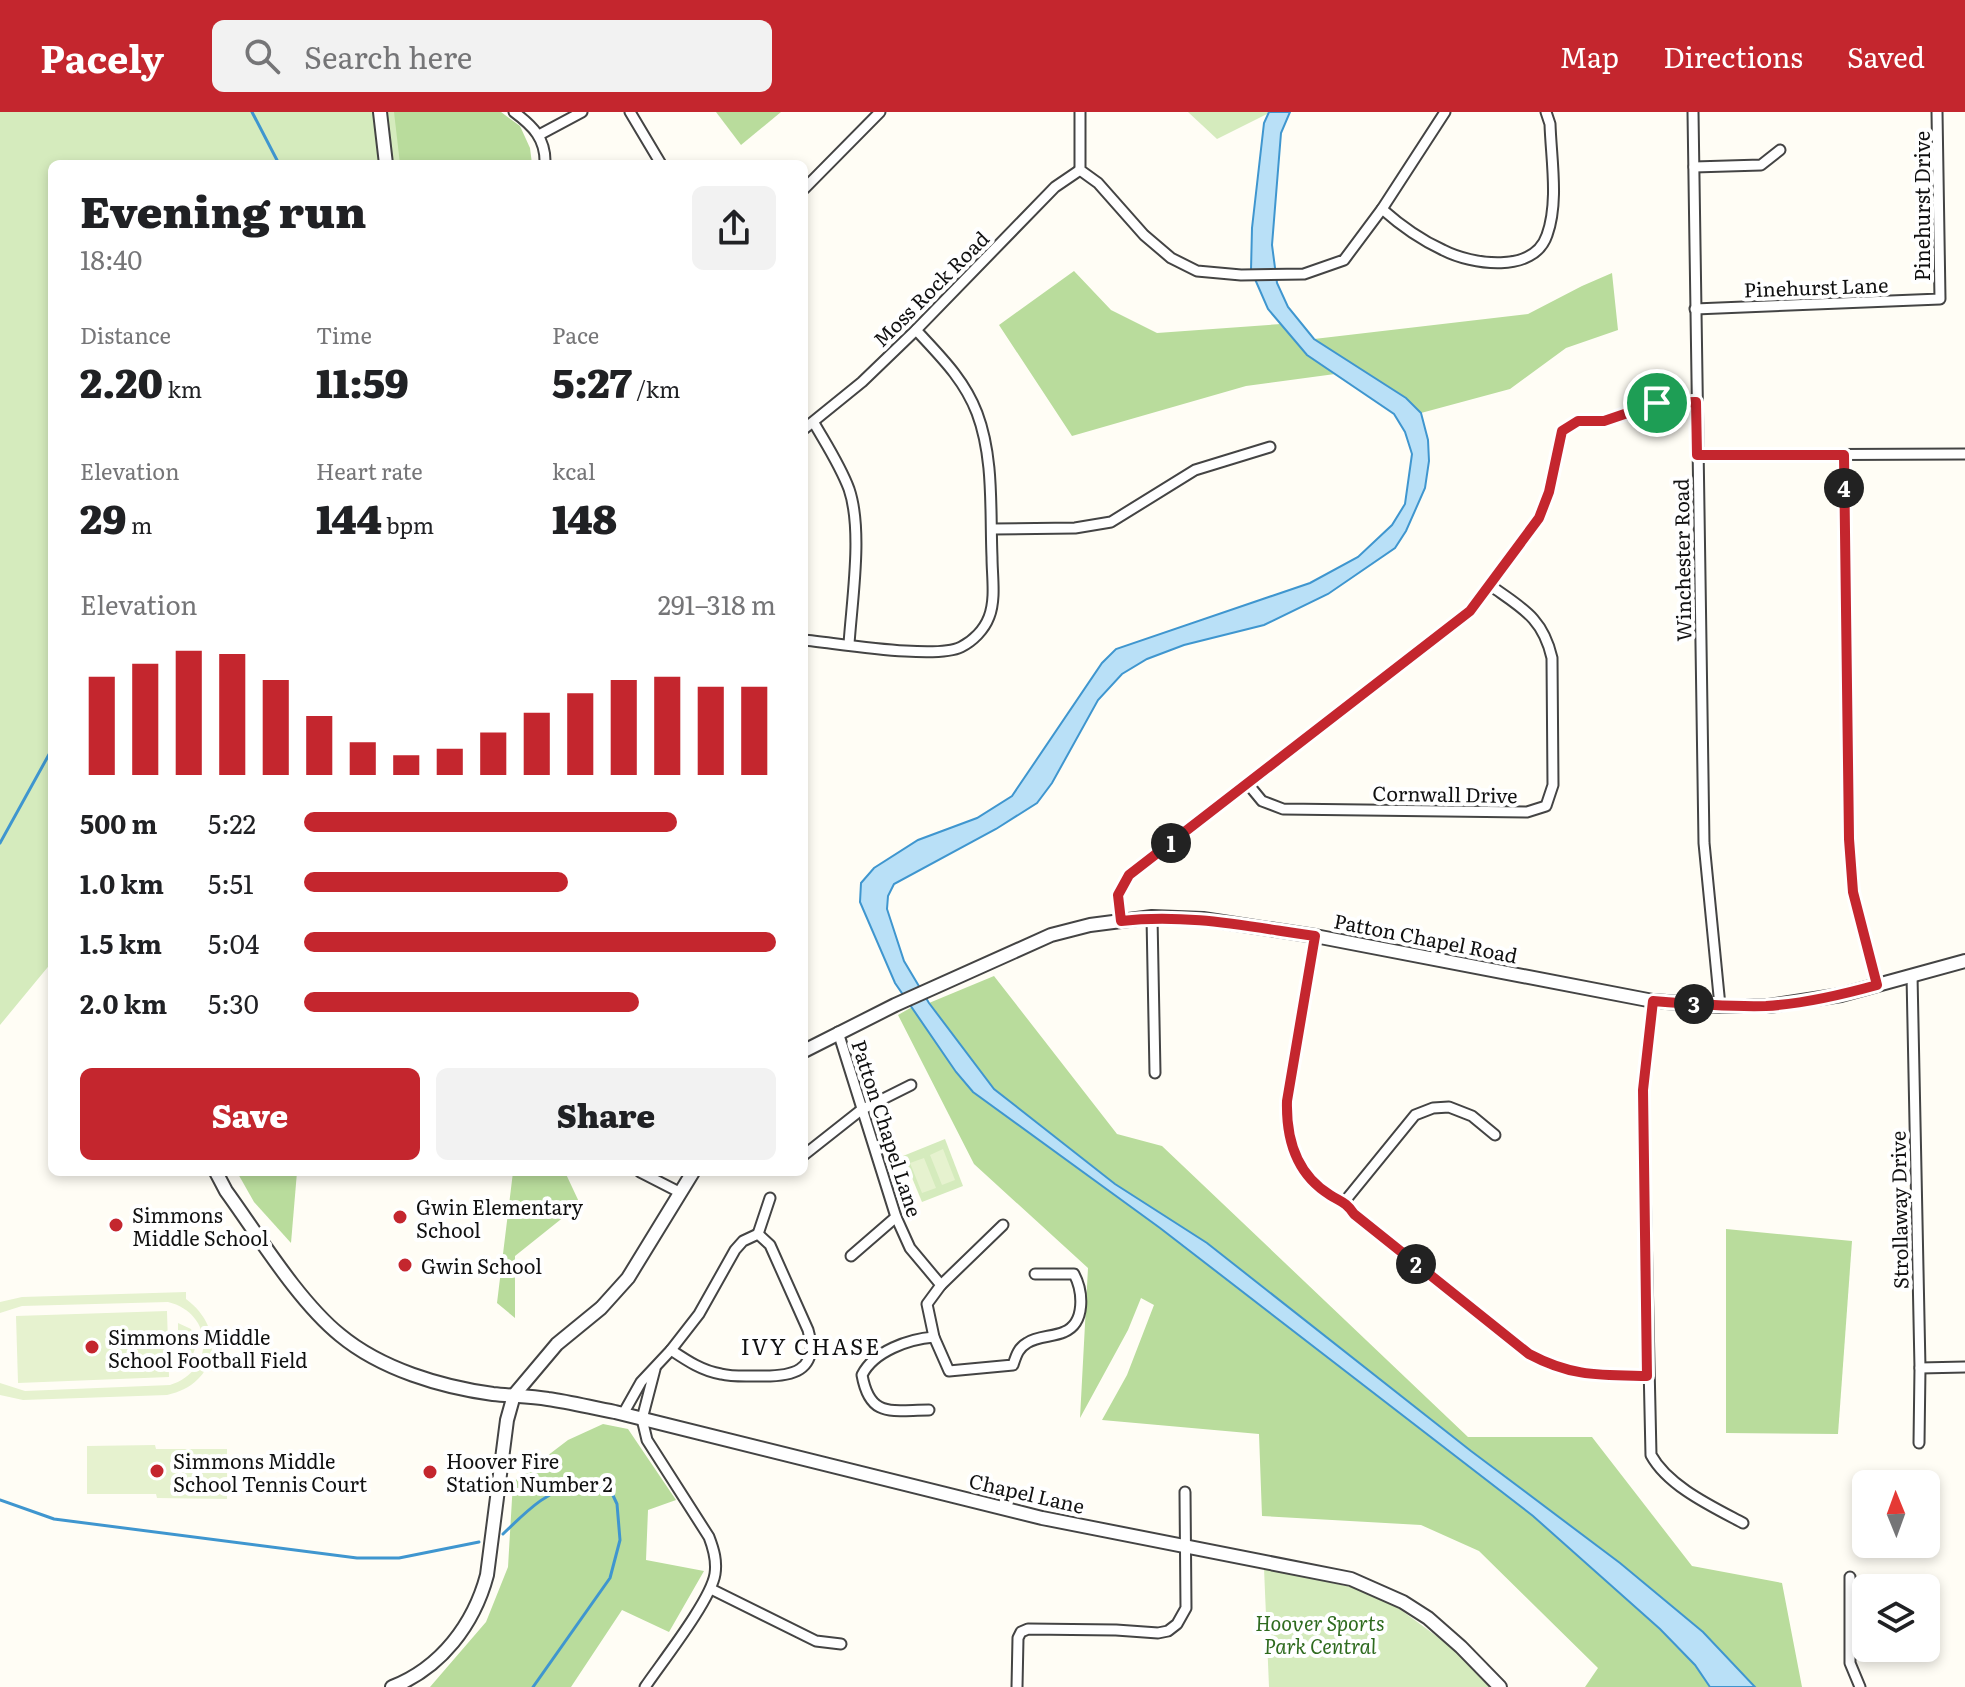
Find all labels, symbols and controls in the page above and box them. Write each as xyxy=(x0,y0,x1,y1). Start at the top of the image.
search box xyxy=(212,20,772,92)
text: Pacely xyxy=(40,28,164,85)
icon: search xyxy=(240,34,284,78)
text: Search here xyxy=(304,34,472,78)
text: Map xyxy=(1560,35,1619,77)
text: Directions xyxy=(1663,35,1803,77)
text: Saved xyxy=(1847,35,1925,77)
street label: Pinehurst Drive xyxy=(1906,131,1936,281)
text: Evening run xyxy=(80,176,366,242)
button: share xyxy=(692,186,776,270)
street label: Moss Rock Road xyxy=(865,223,995,353)
text: 18:40 xyxy=(80,239,142,278)
street label: Pinehurst Lane xyxy=(1743,268,1889,304)
text: Distance xyxy=(80,318,171,351)
text: Time xyxy=(316,318,372,351)
text: Pace xyxy=(552,318,599,351)
text: 2.20 xyxy=(80,351,163,410)
text: 11:59 xyxy=(316,351,409,410)
text: 5:27 xyxy=(552,351,632,410)
pin xyxy=(1623,369,1691,437)
text: km xyxy=(163,372,202,405)
text: /km xyxy=(632,372,680,405)
icon: arrive xyxy=(1635,381,1679,425)
text: Elevation xyxy=(80,454,179,487)
text: Heart rate xyxy=(316,454,423,487)
text: kcal xyxy=(552,454,595,487)
pin: 4 xyxy=(1824,468,1864,508)
text: 4 xyxy=(1837,471,1851,504)
street label: Winchester Road xyxy=(1665,478,1697,642)
text: 29 xyxy=(80,487,126,546)
text: 144 xyxy=(316,487,382,546)
text: 148 xyxy=(552,487,617,546)
text: m xyxy=(126,508,152,541)
text: bpm xyxy=(382,508,434,541)
text: Elevation xyxy=(80,584,198,623)
text: 291–318 m xyxy=(658,584,776,623)
street label: Cornwall Drive xyxy=(1372,777,1518,809)
text: 500 m xyxy=(80,803,157,842)
text: 5:22 xyxy=(208,803,256,842)
pin: 1 xyxy=(1151,823,1191,863)
text: 1 xyxy=(1166,826,1176,859)
text: 1.0 km xyxy=(80,863,164,902)
text: 5:51 xyxy=(208,863,254,902)
street label: Patton Chapel Road xyxy=(1332,905,1520,969)
text: 1.5 km xyxy=(80,923,162,962)
text: 5:04 xyxy=(208,923,259,962)
text: 2.0 km xyxy=(80,983,167,1022)
text: 5:30 xyxy=(208,983,259,1022)
pin: 3 xyxy=(1674,984,1714,1024)
text: 3 xyxy=(1688,987,1700,1020)
street label: Patton Chapel Lane xyxy=(845,1036,931,1220)
button: Save xyxy=(80,1068,420,1160)
button: Share xyxy=(436,1068,776,1160)
street label: Strollaway Drive xyxy=(1882,1131,1914,1289)
place label: Gwin Elementary School xyxy=(416,1191,583,1244)
place label: Simmons Middle School xyxy=(132,1199,269,1252)
marker: Gwin Elementary School xyxy=(391,1208,409,1226)
marker: Simmons Middle School xyxy=(107,1216,125,1234)
pin: 2 xyxy=(1396,1244,1436,1284)
text: 2 xyxy=(1410,1247,1422,1280)
place label: Gwin School xyxy=(421,1250,542,1280)
marker: Gwin School xyxy=(396,1256,414,1274)
place label: Simmons Middle School Football Field xyxy=(108,1321,307,1374)
district label: IVY CHASE xyxy=(741,1329,881,1362)
marker: Simmons Middle School Football Field xyxy=(83,1338,101,1356)
place label: Simmons Middle School Tennis Court xyxy=(173,1445,367,1498)
place label: Hoover Fire Station Number 2 xyxy=(446,1445,613,1498)
marker: Simmons Middle School Tennis Court xyxy=(148,1462,166,1480)
marker: Hoover Fire Station Number 2 xyxy=(421,1463,439,1481)
street label: Chapel Lane xyxy=(966,1464,1088,1520)
north arrow xyxy=(1852,1470,1940,1558)
map controls xyxy=(1852,1470,1940,1662)
button: layers xyxy=(1852,1574,1940,1662)
park label: Hoover Sports Park Central xyxy=(1255,1607,1385,1660)

